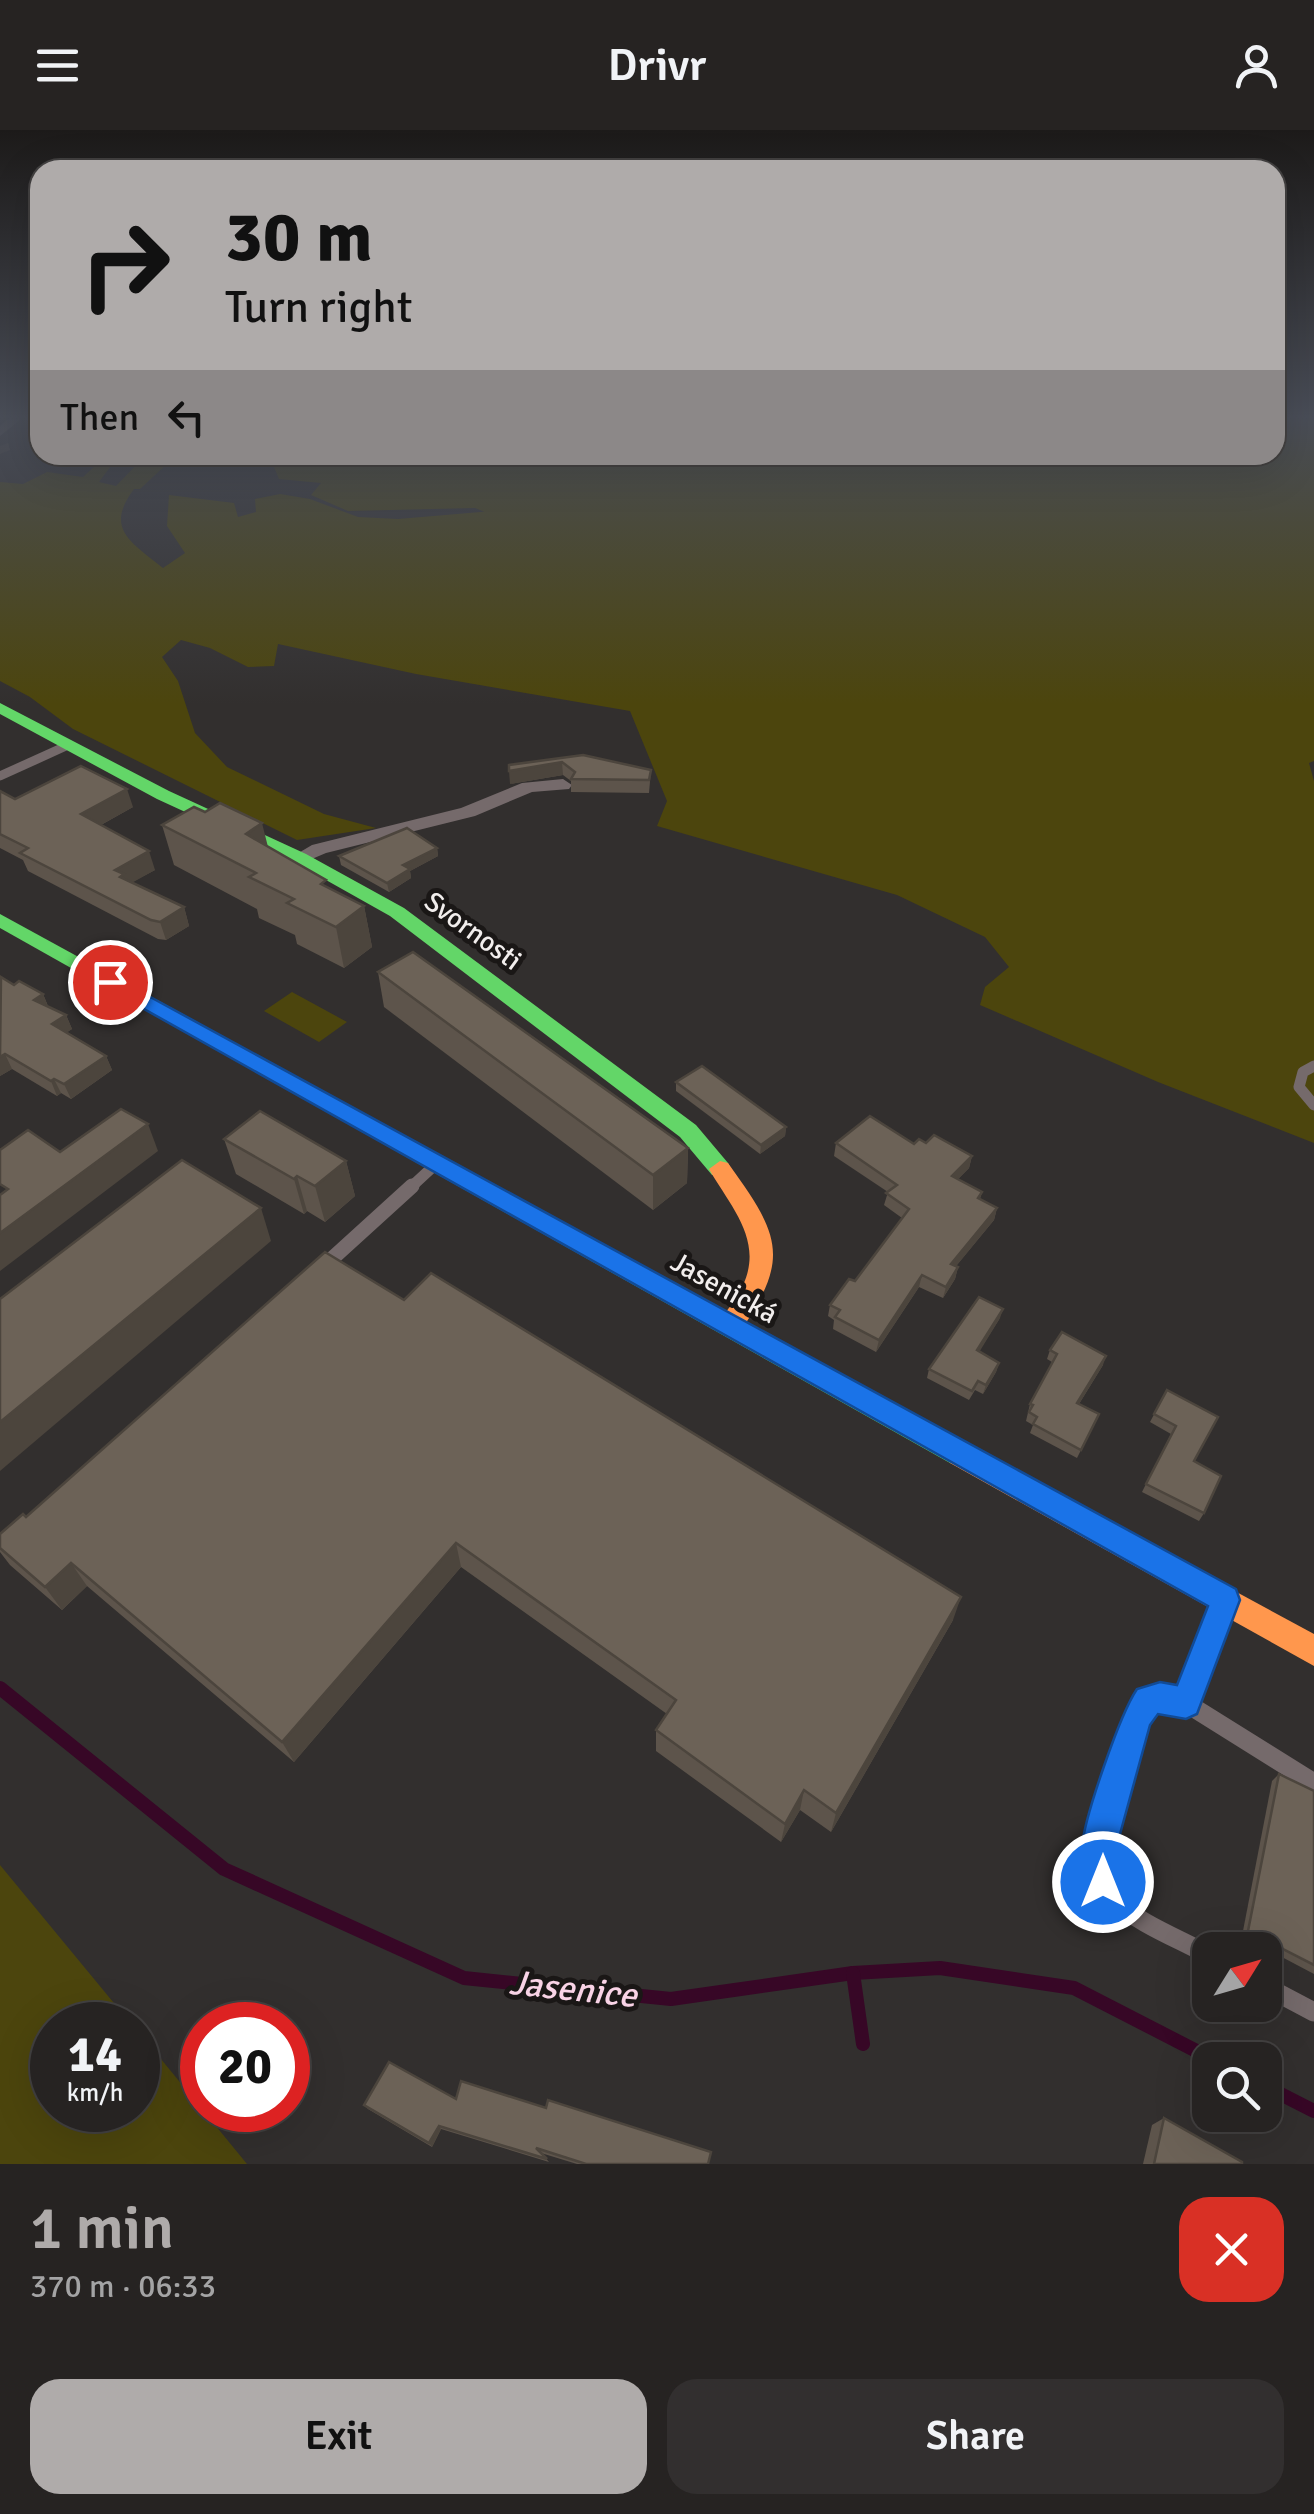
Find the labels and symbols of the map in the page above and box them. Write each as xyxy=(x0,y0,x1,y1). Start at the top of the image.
street label: Svornosti xyxy=(418,884,528,978)
pin xyxy=(68,940,153,1025)
street label: Jasenická xyxy=(665,1245,783,1331)
position arrow xyxy=(1051,1830,1155,1934)
north arrow xyxy=(1192,1932,1282,2022)
water label: Jasenice xyxy=(507,1961,640,2017)
speed limit sign: 20 xyxy=(180,2002,310,2132)

